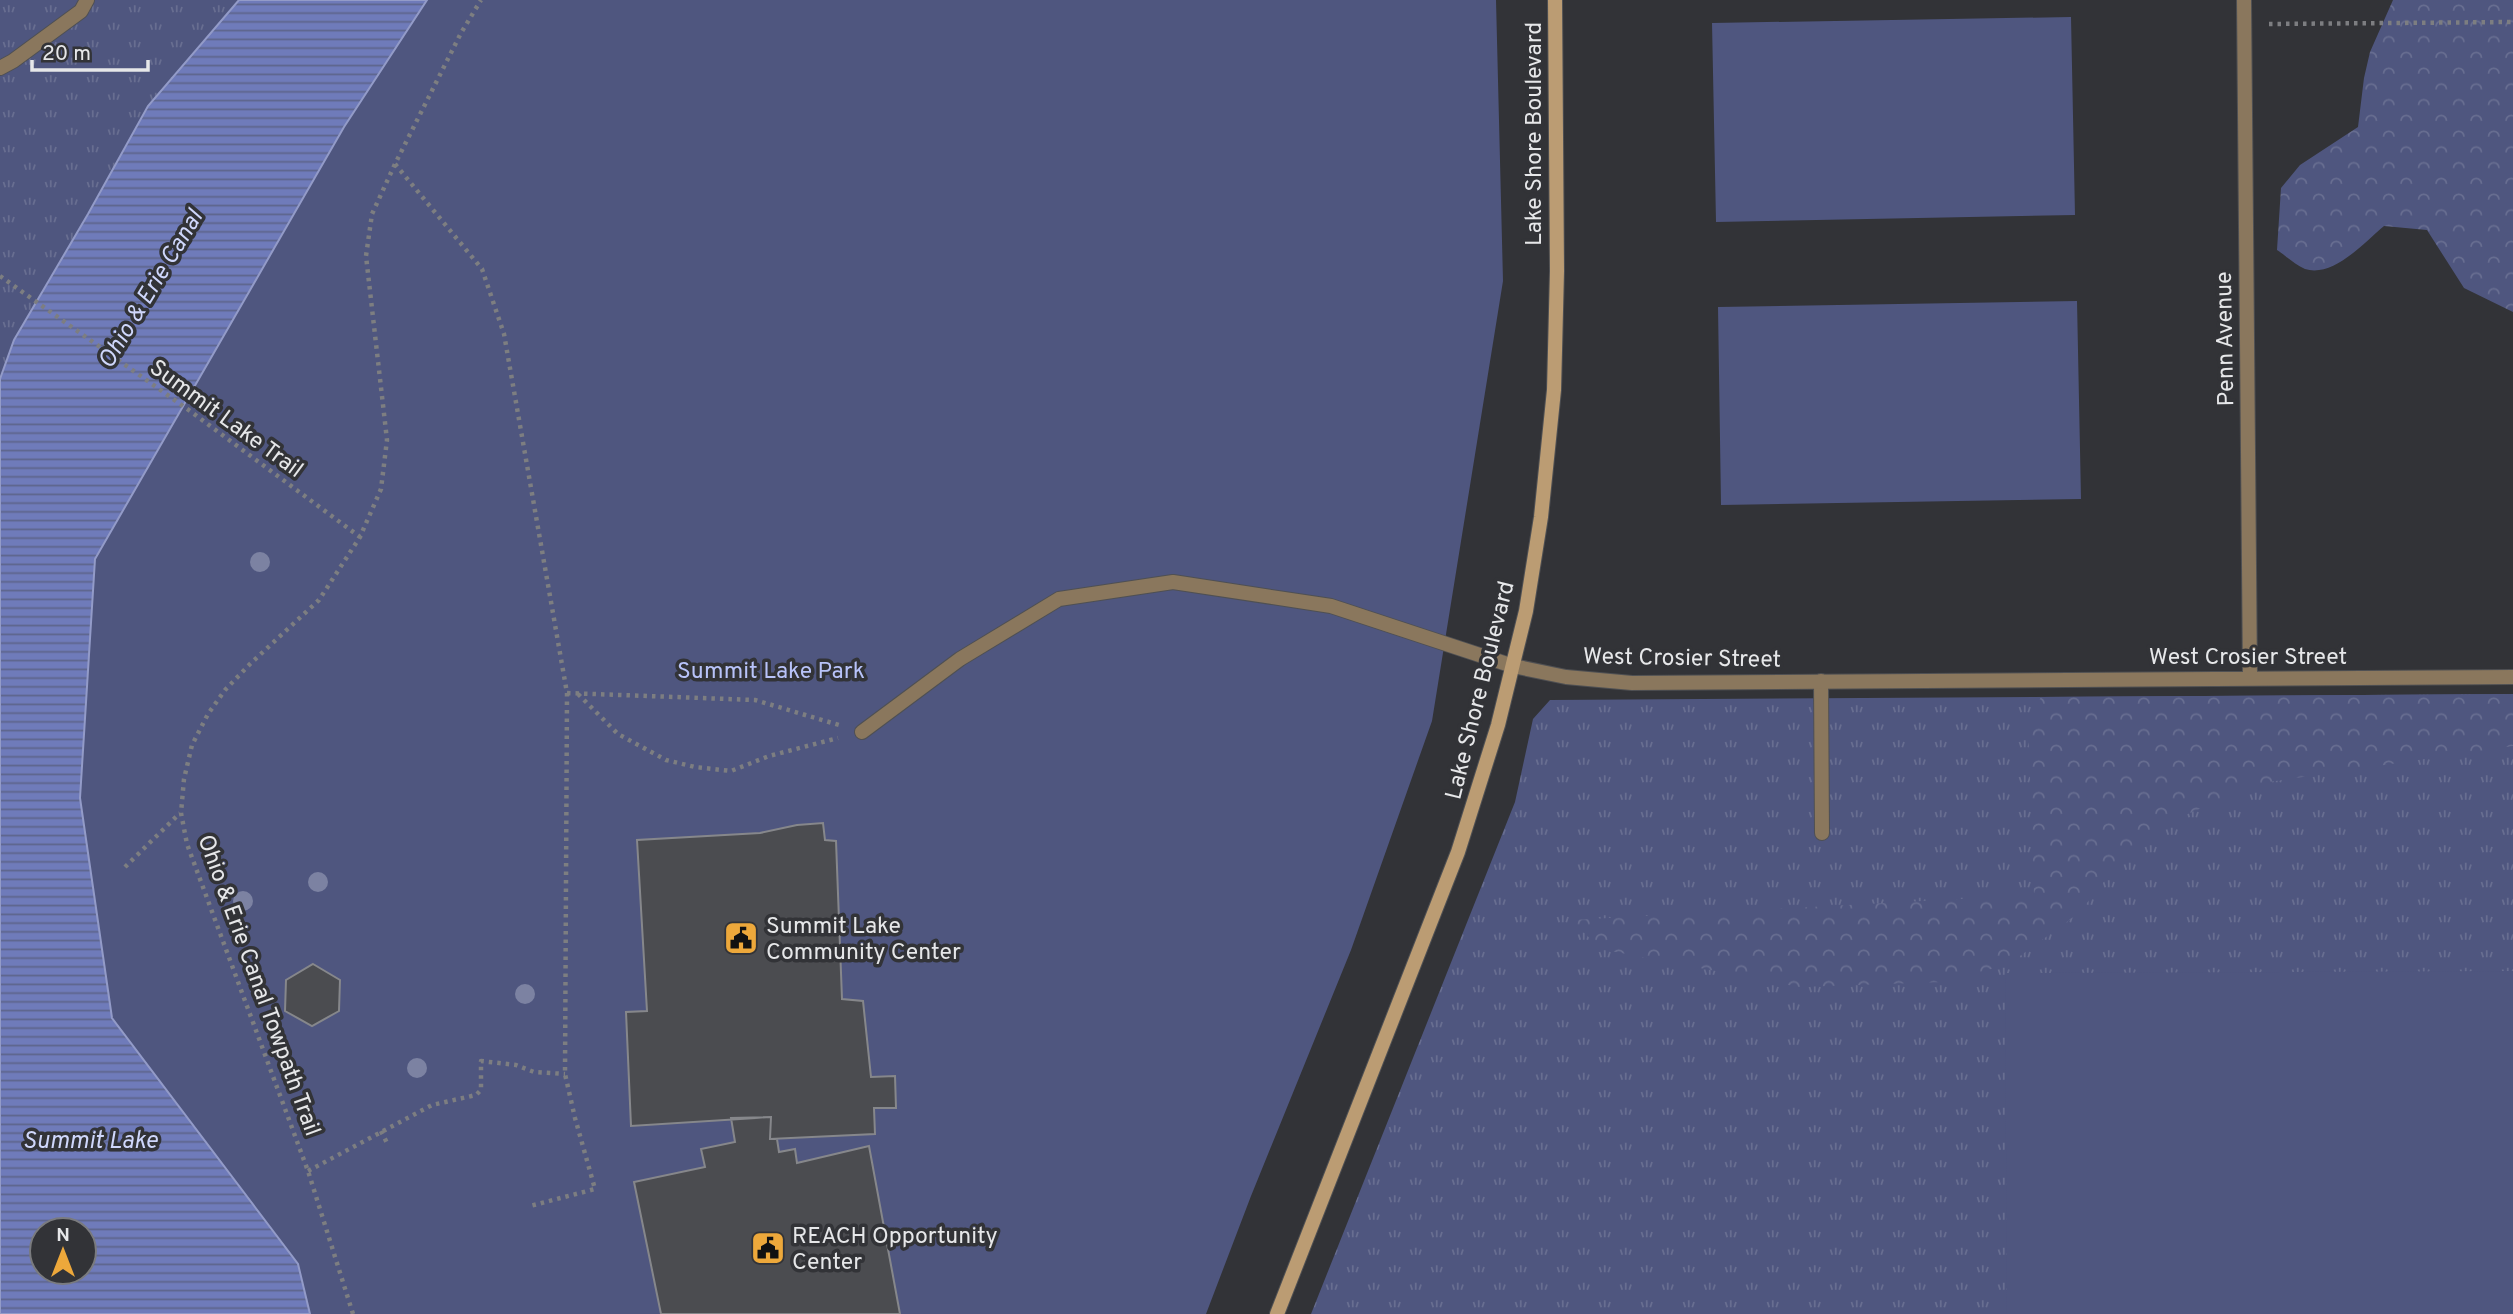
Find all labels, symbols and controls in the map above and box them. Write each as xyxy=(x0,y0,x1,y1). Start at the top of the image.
street label: Lake Shore Boulevard xyxy=(1521,22,1550,246)
scale bar xyxy=(32,28,147,72)
text: 20 m xyxy=(42,41,91,68)
water label: Ohio & Erie Canal xyxy=(93,204,212,375)
street label: Penn Avenue xyxy=(2211,271,2242,407)
street label: Summit Lake Trail xyxy=(143,354,308,486)
street label: Lake Shore Boulevard xyxy=(1440,578,1523,803)
street label: West Crosier Street xyxy=(1583,643,1781,676)
street label: West Crosier Street xyxy=(2149,644,2347,673)
park label: Summit Lake Park xyxy=(677,658,865,687)
street label: Ohio & Erie Canal Towpath Trail xyxy=(189,831,326,1141)
place label: Summit Lake Community Center xyxy=(766,913,961,968)
public building icon: Summit Lake Community Center xyxy=(722,919,760,957)
water label: Summit Lake xyxy=(22,1127,158,1157)
north arrow xyxy=(28,1216,98,1286)
place label: REACH Opportunity Center xyxy=(792,1223,998,1278)
text: N xyxy=(56,1224,70,1248)
public building icon: REACH Opportunity Center xyxy=(749,1229,787,1267)

